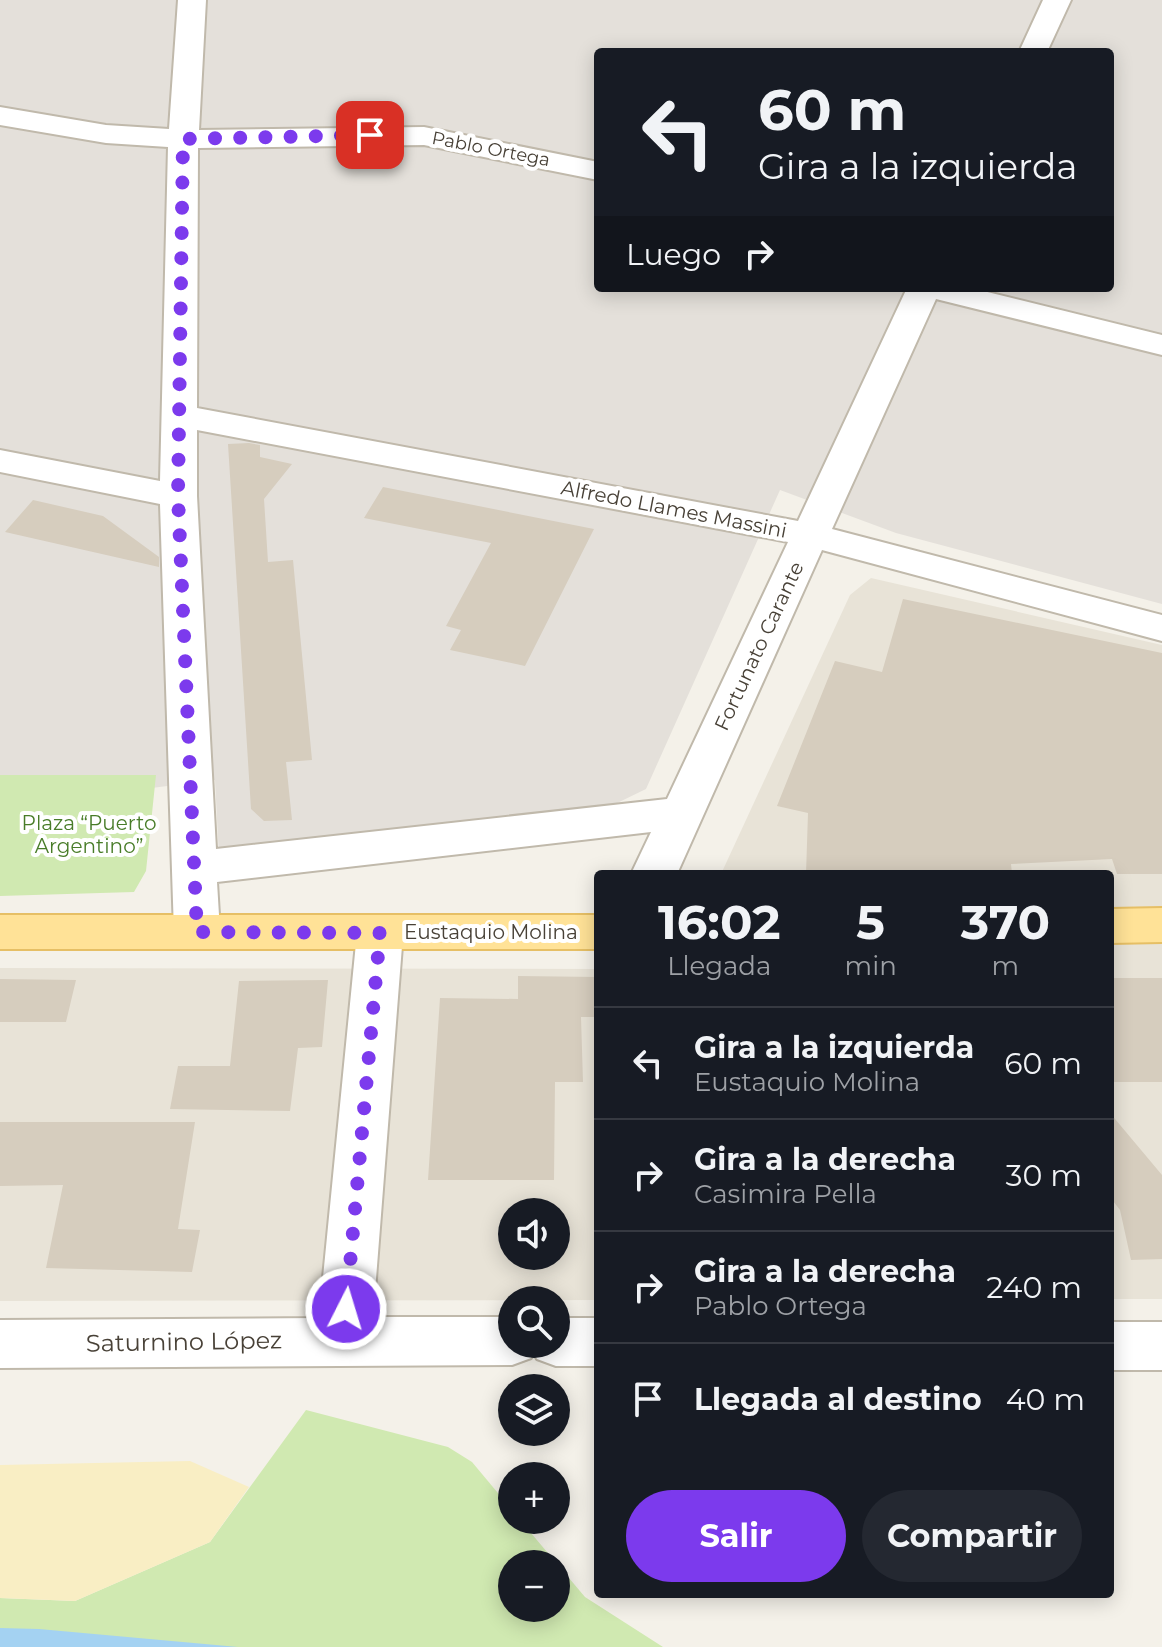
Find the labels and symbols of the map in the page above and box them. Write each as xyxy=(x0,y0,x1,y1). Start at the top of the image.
pin xyxy=(336,101,404,169)
street label: Pablo Ortega xyxy=(430,127,552,171)
street label: Alfredo Llames Massini xyxy=(559,475,789,543)
street label: Fortunato Carante xyxy=(709,558,809,734)
park label: Plaza “Puerto Argentino” xyxy=(22,811,156,858)
street label: Eustaquio Molina xyxy=(404,920,578,944)
position arrow xyxy=(304,1267,388,1351)
street label: Saturnino López xyxy=(86,1325,282,1358)

